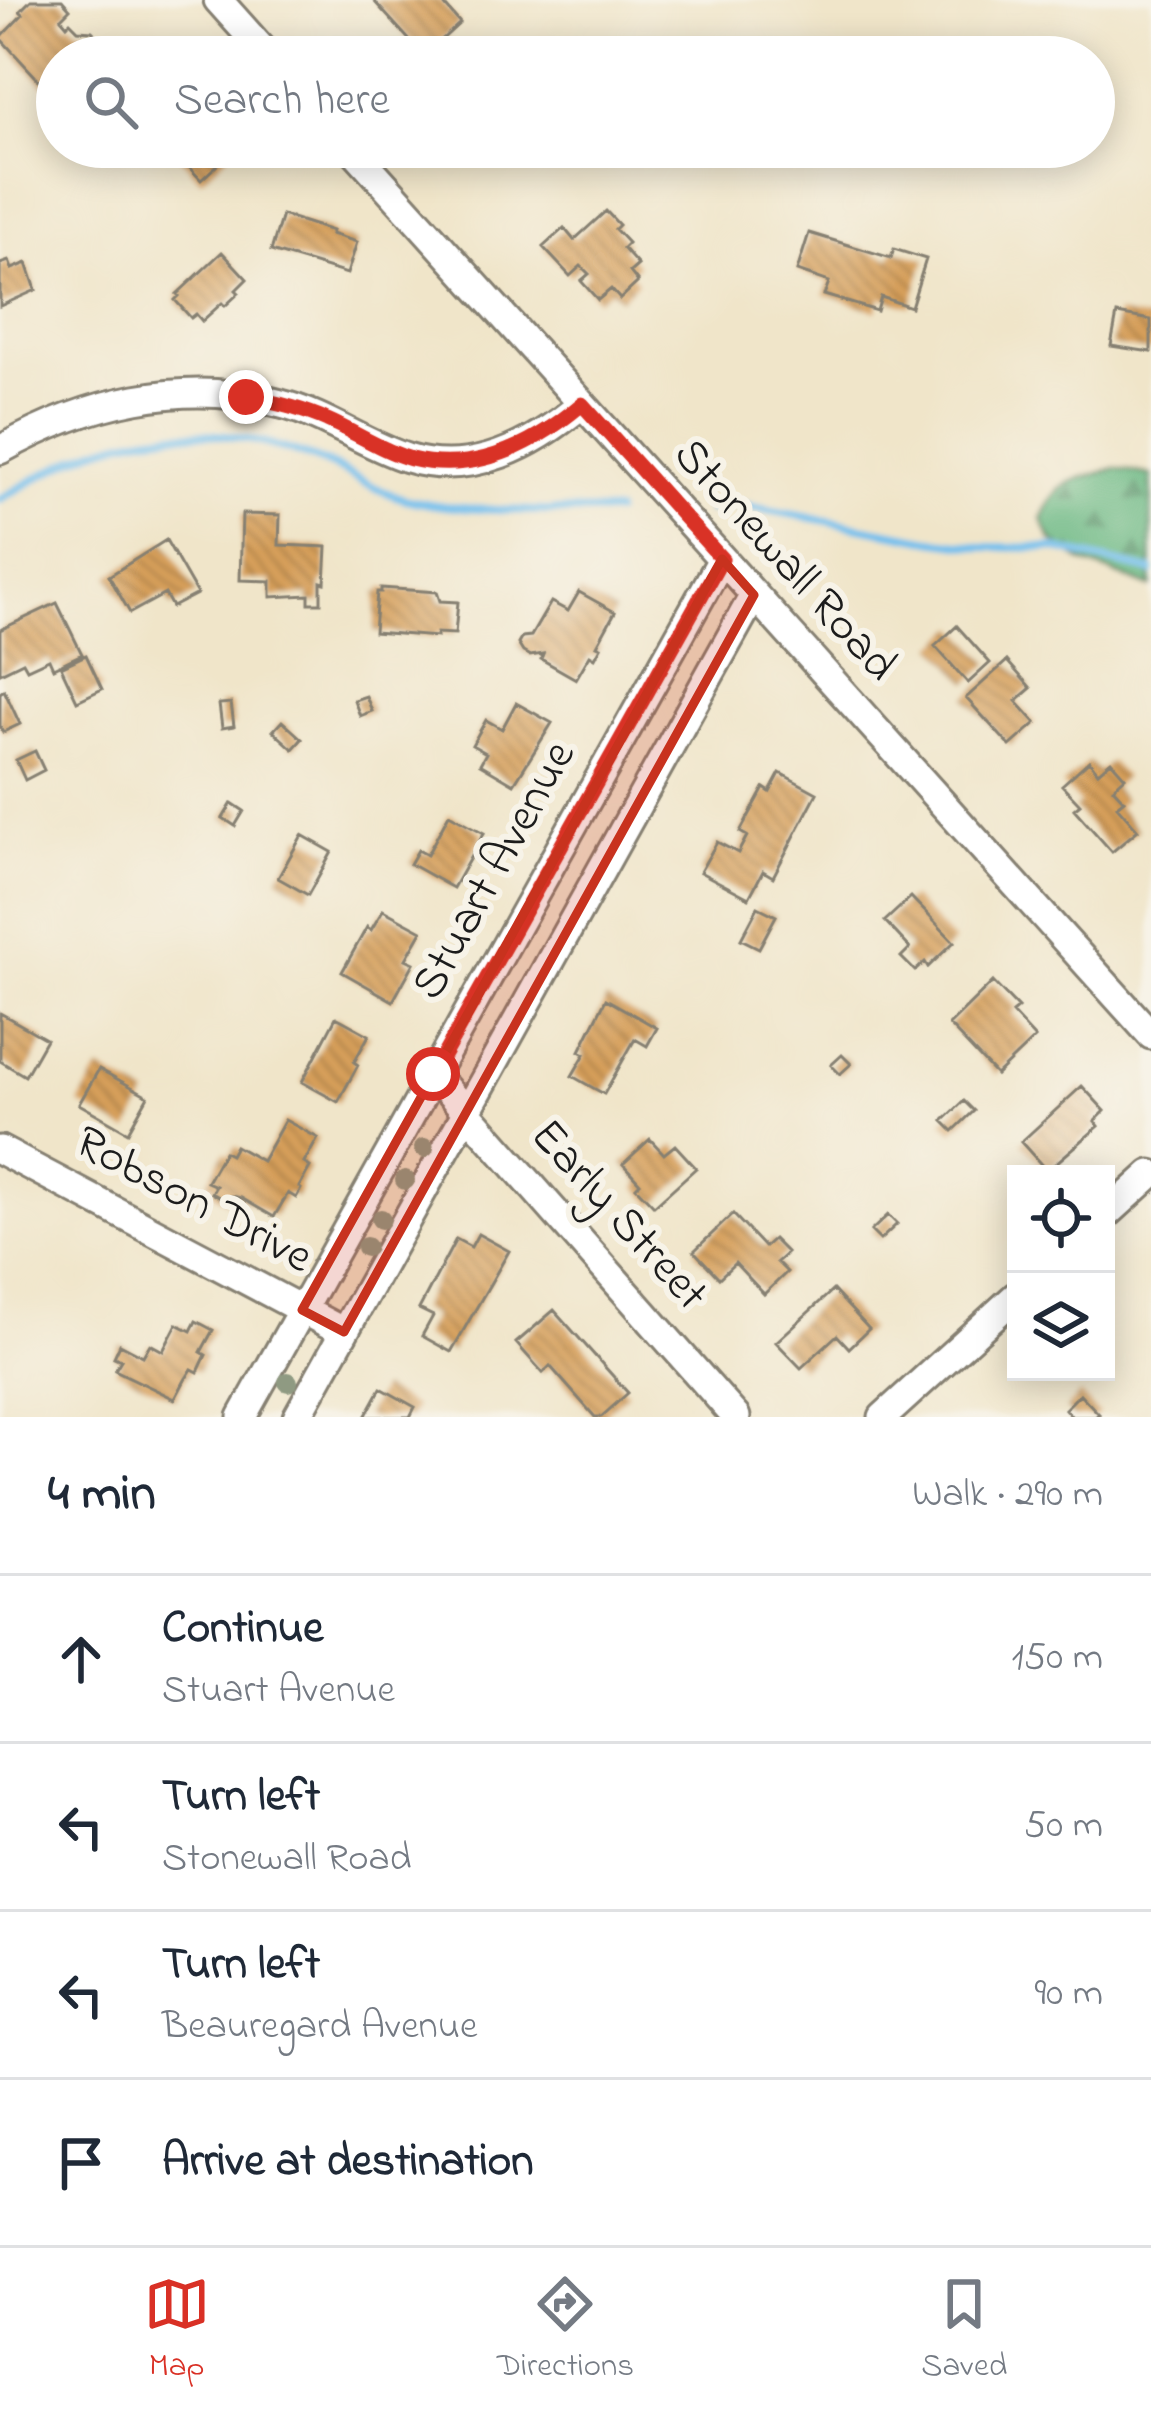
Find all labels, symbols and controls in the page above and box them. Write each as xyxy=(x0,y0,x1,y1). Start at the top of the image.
search box xyxy=(36,36,1115,168)
icon: search xyxy=(78,69,144,135)
text: Search here xyxy=(174,69,390,135)
route end xyxy=(219,370,273,424)
street label: Stonewall Road xyxy=(655,424,913,699)
street label: Stuart Avenue xyxy=(395,728,595,1013)
route start xyxy=(406,1047,460,1101)
street label: Early Street xyxy=(512,1104,724,1328)
street label: Robson Drive xyxy=(61,1109,325,1293)
map controls xyxy=(1007,1165,1115,1381)
button: locate xyxy=(1007,1165,1115,1273)
button: layers xyxy=(1007,1273,1115,1381)
text: 4 min xyxy=(48,1458,156,1533)
text: Walk · 290 m xyxy=(912,1467,1103,1524)
text: Continue xyxy=(162,1597,323,1663)
icon: ahead xyxy=(48,1626,114,1692)
text: 150 m xyxy=(1011,1630,1103,1687)
text: Stuart Avenue xyxy=(162,1663,395,1720)
text: Turn left xyxy=(162,1765,320,1831)
icon: left xyxy=(48,1794,114,1860)
text: 50 m xyxy=(1024,1798,1103,1855)
text: Stonewall Road xyxy=(162,1831,411,1888)
text: Turn left xyxy=(162,1933,320,1999)
icon: left xyxy=(48,1962,114,2028)
text: 90 m xyxy=(1034,1966,1103,2023)
text: Beauregard Avenue xyxy=(162,1999,478,2056)
icon: arrive xyxy=(48,2130,114,2196)
text: Arrive at destination xyxy=(162,2130,533,2196)
tab: Map xyxy=(144,2271,210,2391)
tab: Directions xyxy=(497,2271,634,2391)
tab: Saved xyxy=(921,2271,1007,2391)

